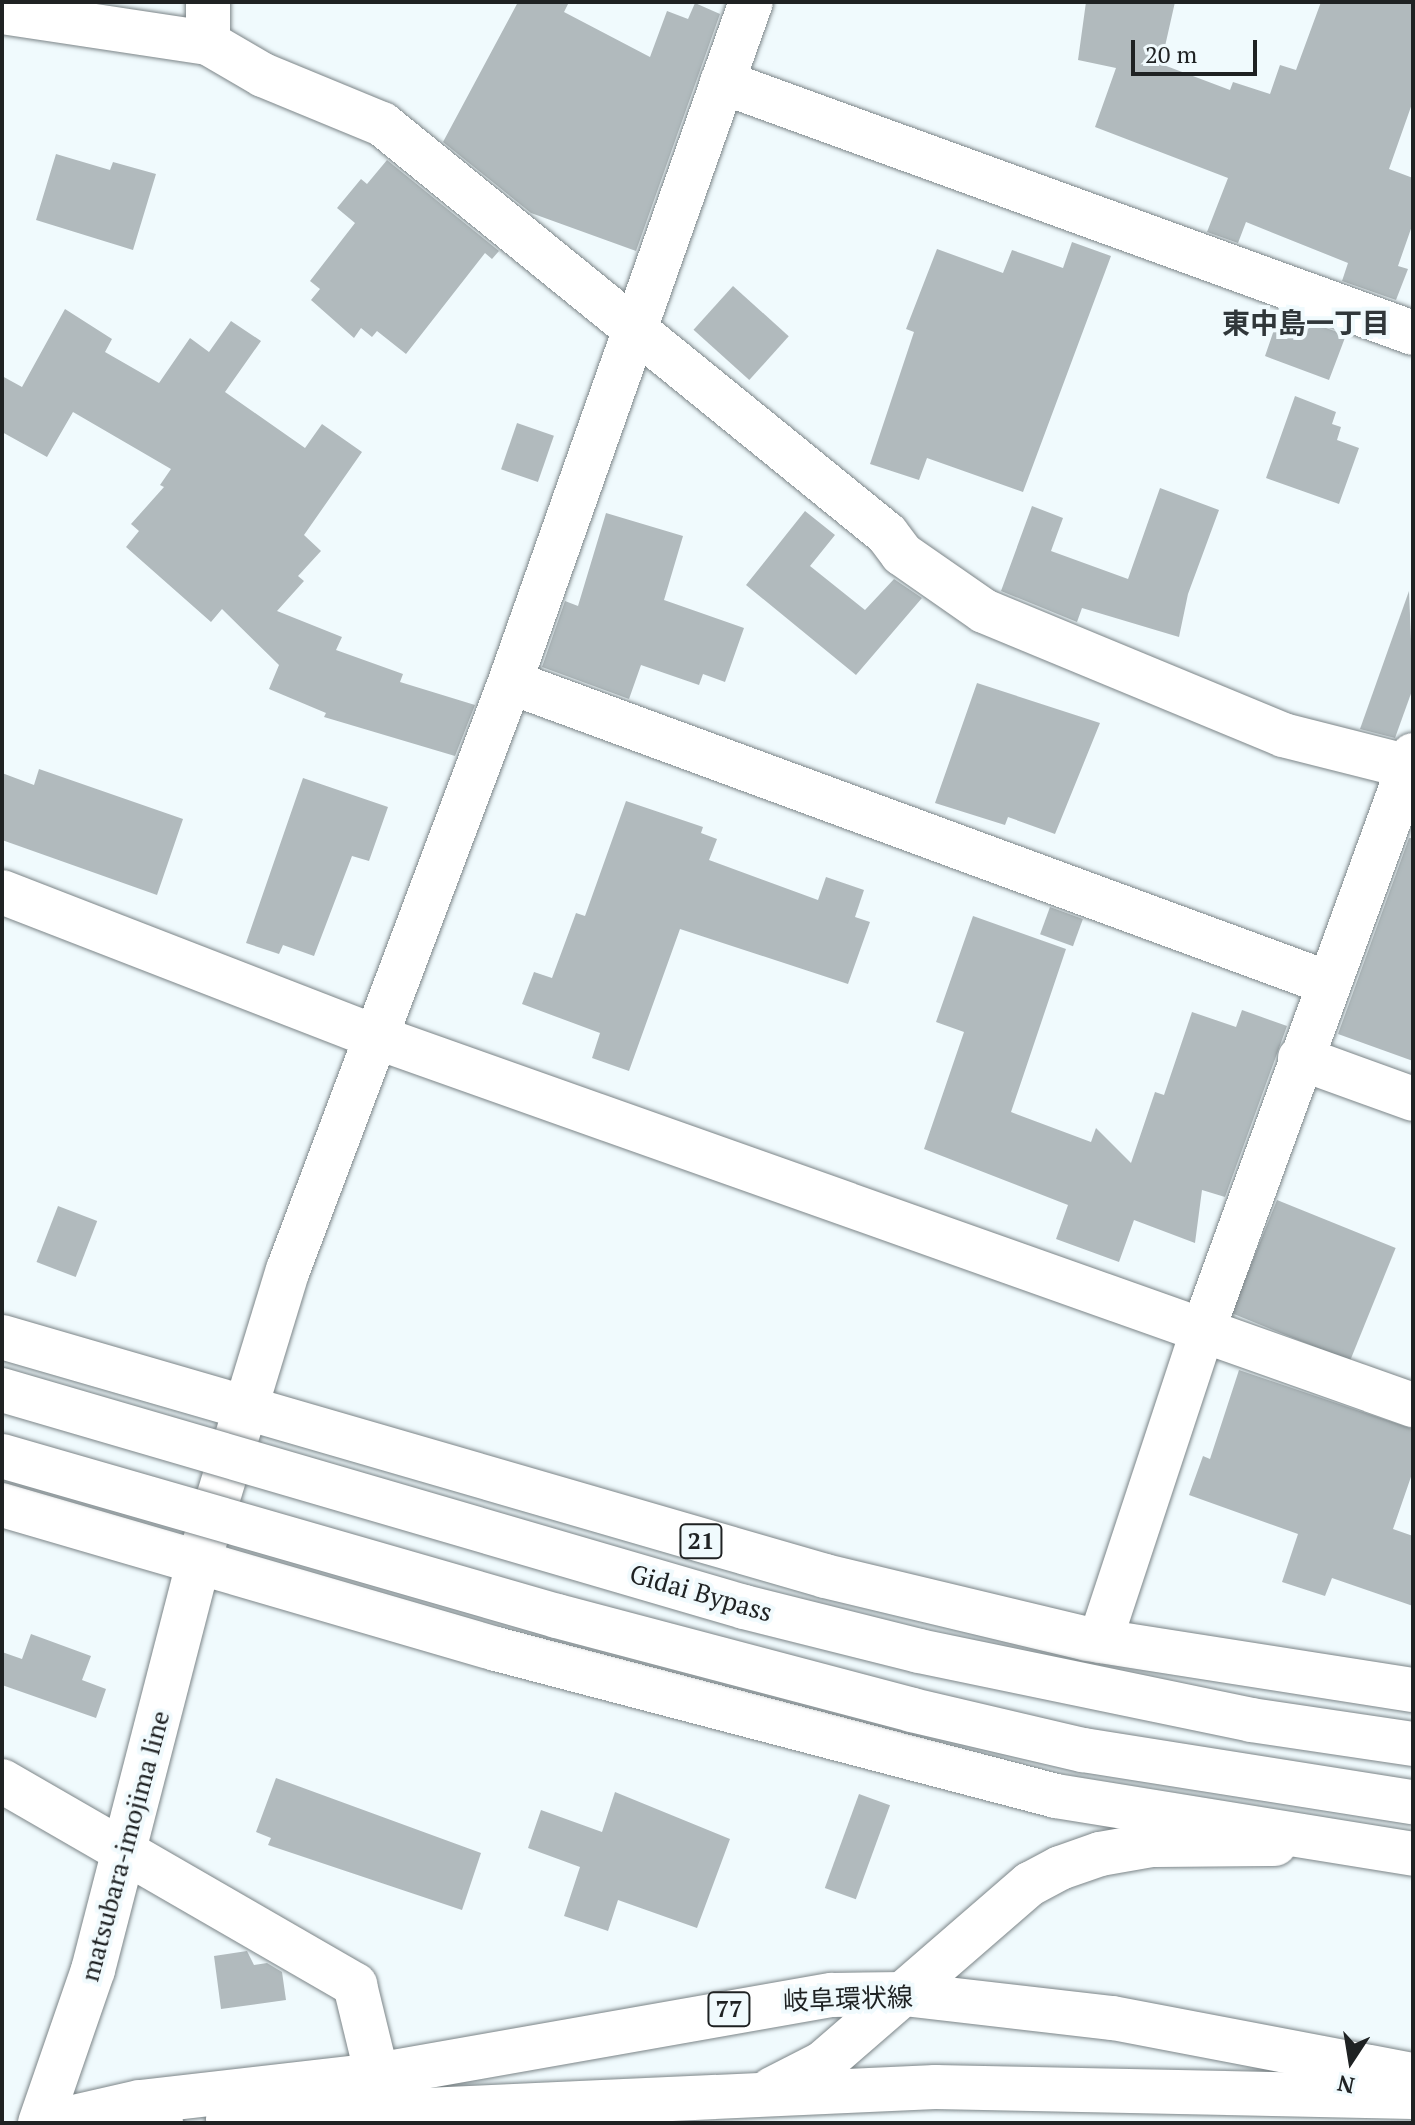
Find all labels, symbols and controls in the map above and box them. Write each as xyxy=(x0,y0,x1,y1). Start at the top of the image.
scale bar xyxy=(1135,24,1261,74)
text: 20 m xyxy=(1145,38,1197,70)
district label: 東中島一丁目 xyxy=(1222,306,1390,340)
road number: 21 xyxy=(679,1521,723,1561)
street label: Gidai Bypass xyxy=(626,1558,776,1628)
street label: matsubara-imojima line xyxy=(74,1707,176,1985)
street label: 岐阜環状線 xyxy=(782,1981,914,2017)
road number: 77 xyxy=(707,1989,751,2029)
north arrow xyxy=(1311,2021,1391,2101)
text: N xyxy=(1335,2069,1357,2101)

